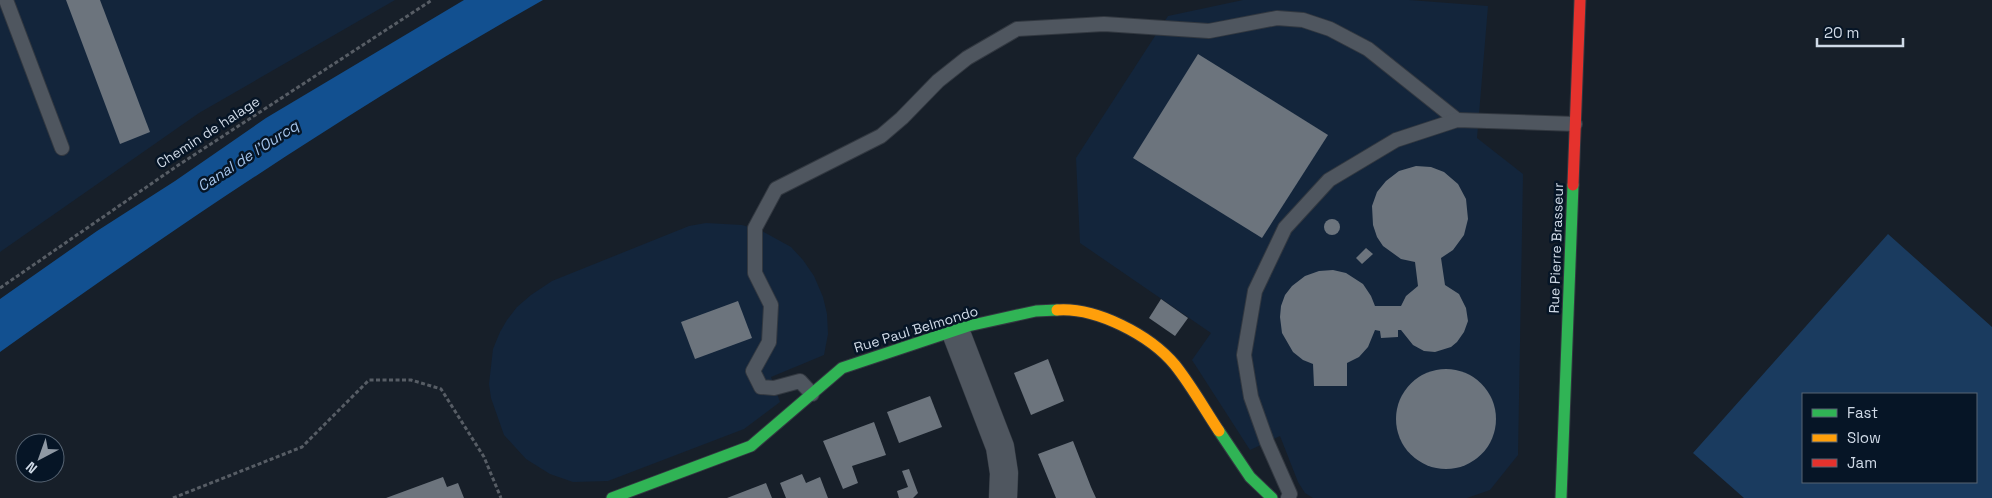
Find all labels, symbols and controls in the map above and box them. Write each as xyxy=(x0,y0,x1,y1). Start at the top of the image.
scale bar xyxy=(1817,15,1903,47)
text: 20 m xyxy=(1824,23,1859,42)
street label: Chemin de halage xyxy=(153,92,263,172)
water label: Canal de l'Ourcq xyxy=(194,115,303,195)
street label: Rue Pierre Brasseur xyxy=(1545,182,1567,314)
street label: Rue Paul Belmondo xyxy=(852,302,980,356)
legend xyxy=(1802,393,1977,483)
text: Fast xyxy=(1847,403,1878,422)
text: Slow xyxy=(1847,428,1881,447)
north arrow xyxy=(15,433,65,483)
text: Jam xyxy=(1847,453,1877,472)
text: N xyxy=(22,458,41,478)

